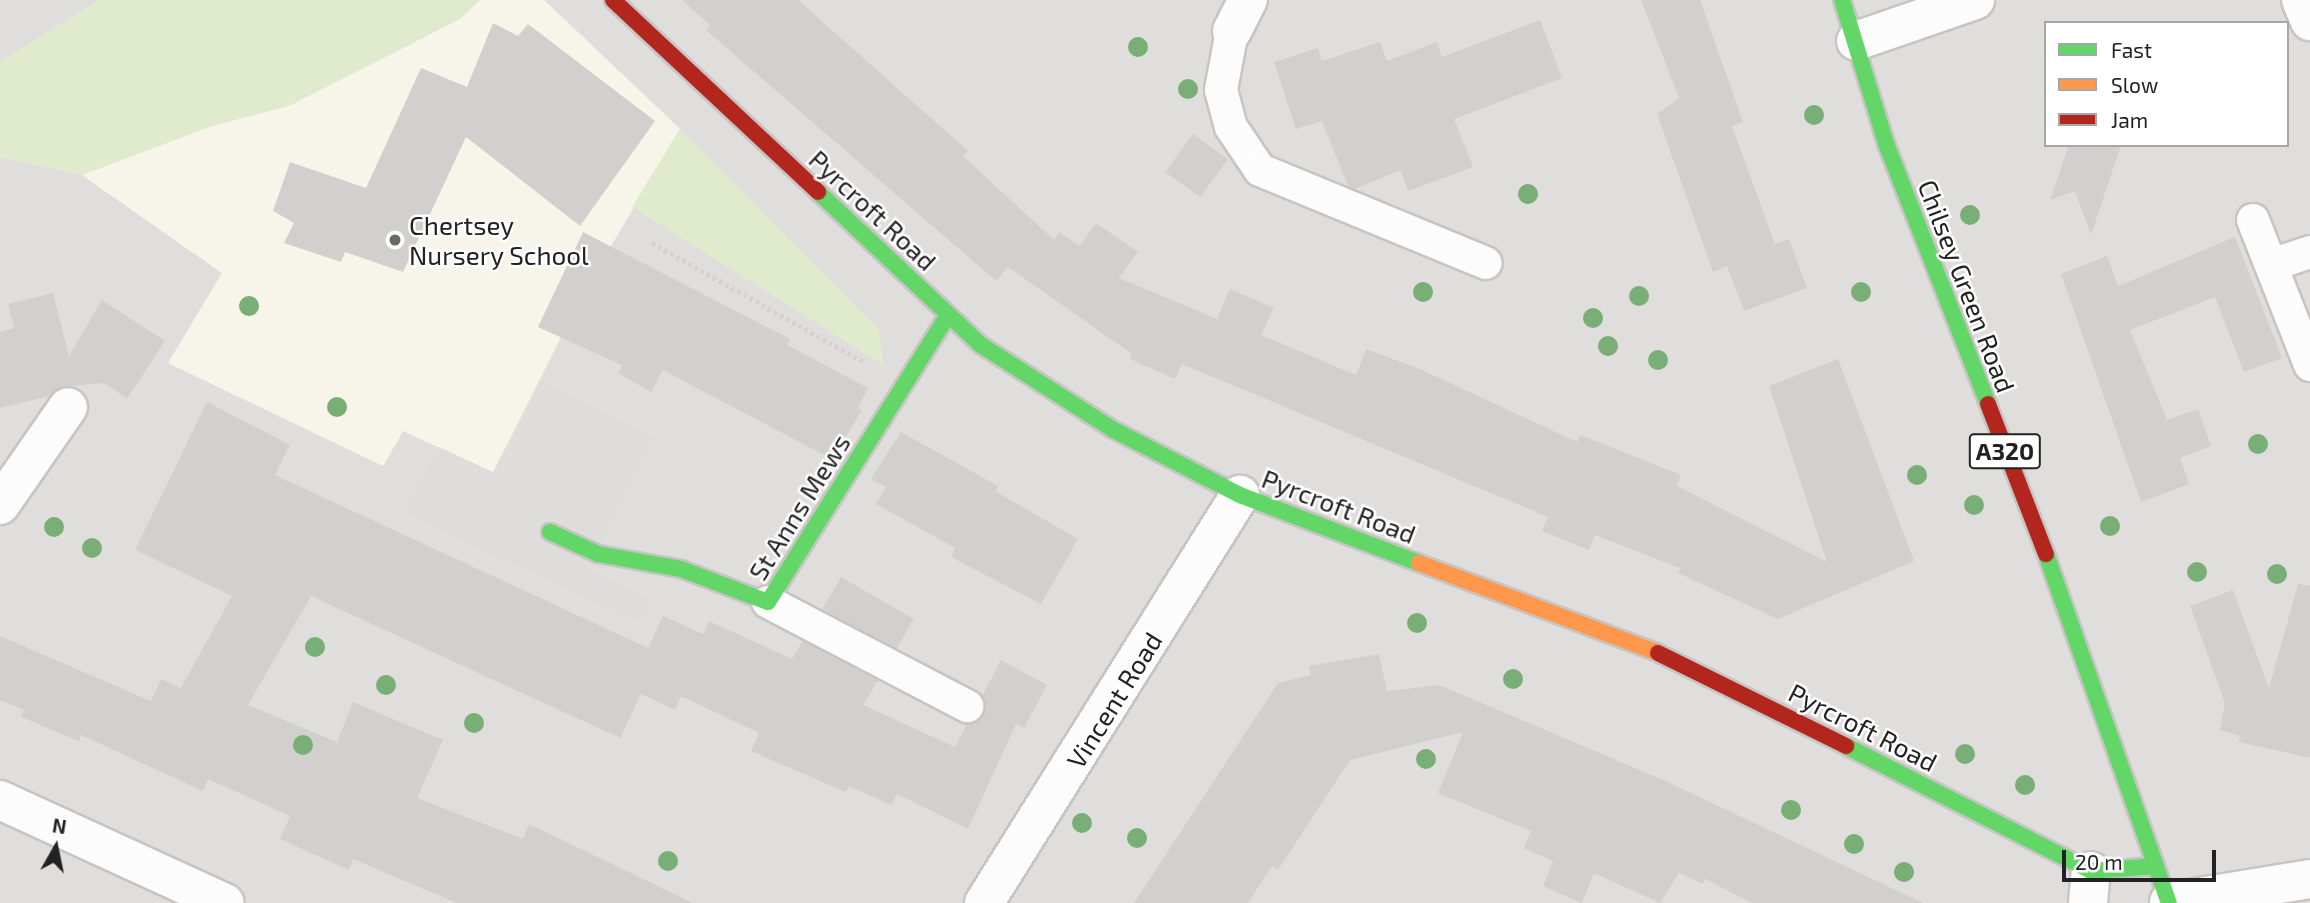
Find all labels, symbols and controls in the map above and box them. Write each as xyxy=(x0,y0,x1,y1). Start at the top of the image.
legend xyxy=(2044,21,2289,147)
text: Fast xyxy=(2111,37,2152,62)
text: Slow xyxy=(2111,72,2158,97)
text: Jam xyxy=(2111,107,2148,132)
street label: Pyrcroft Road xyxy=(803,143,943,277)
street label: Chilsey Green Road xyxy=(1912,175,2022,397)
place label: Chertsey Nursery School xyxy=(409,209,589,270)
marker: Chertsey Nursery School xyxy=(387,232,403,248)
street label: St Anns Mews xyxy=(742,428,856,586)
road number: A320 xyxy=(1968,430,2042,472)
street label: Pyrcroft Road xyxy=(1258,462,1420,550)
street label: Vincent Road xyxy=(1060,626,1168,774)
street label: Pyrcroft Road xyxy=(1784,676,1942,778)
north arrow xyxy=(21,812,91,882)
text: N xyxy=(51,813,68,838)
scale bar xyxy=(2065,836,2219,880)
text: 20 m xyxy=(2075,849,2123,874)

